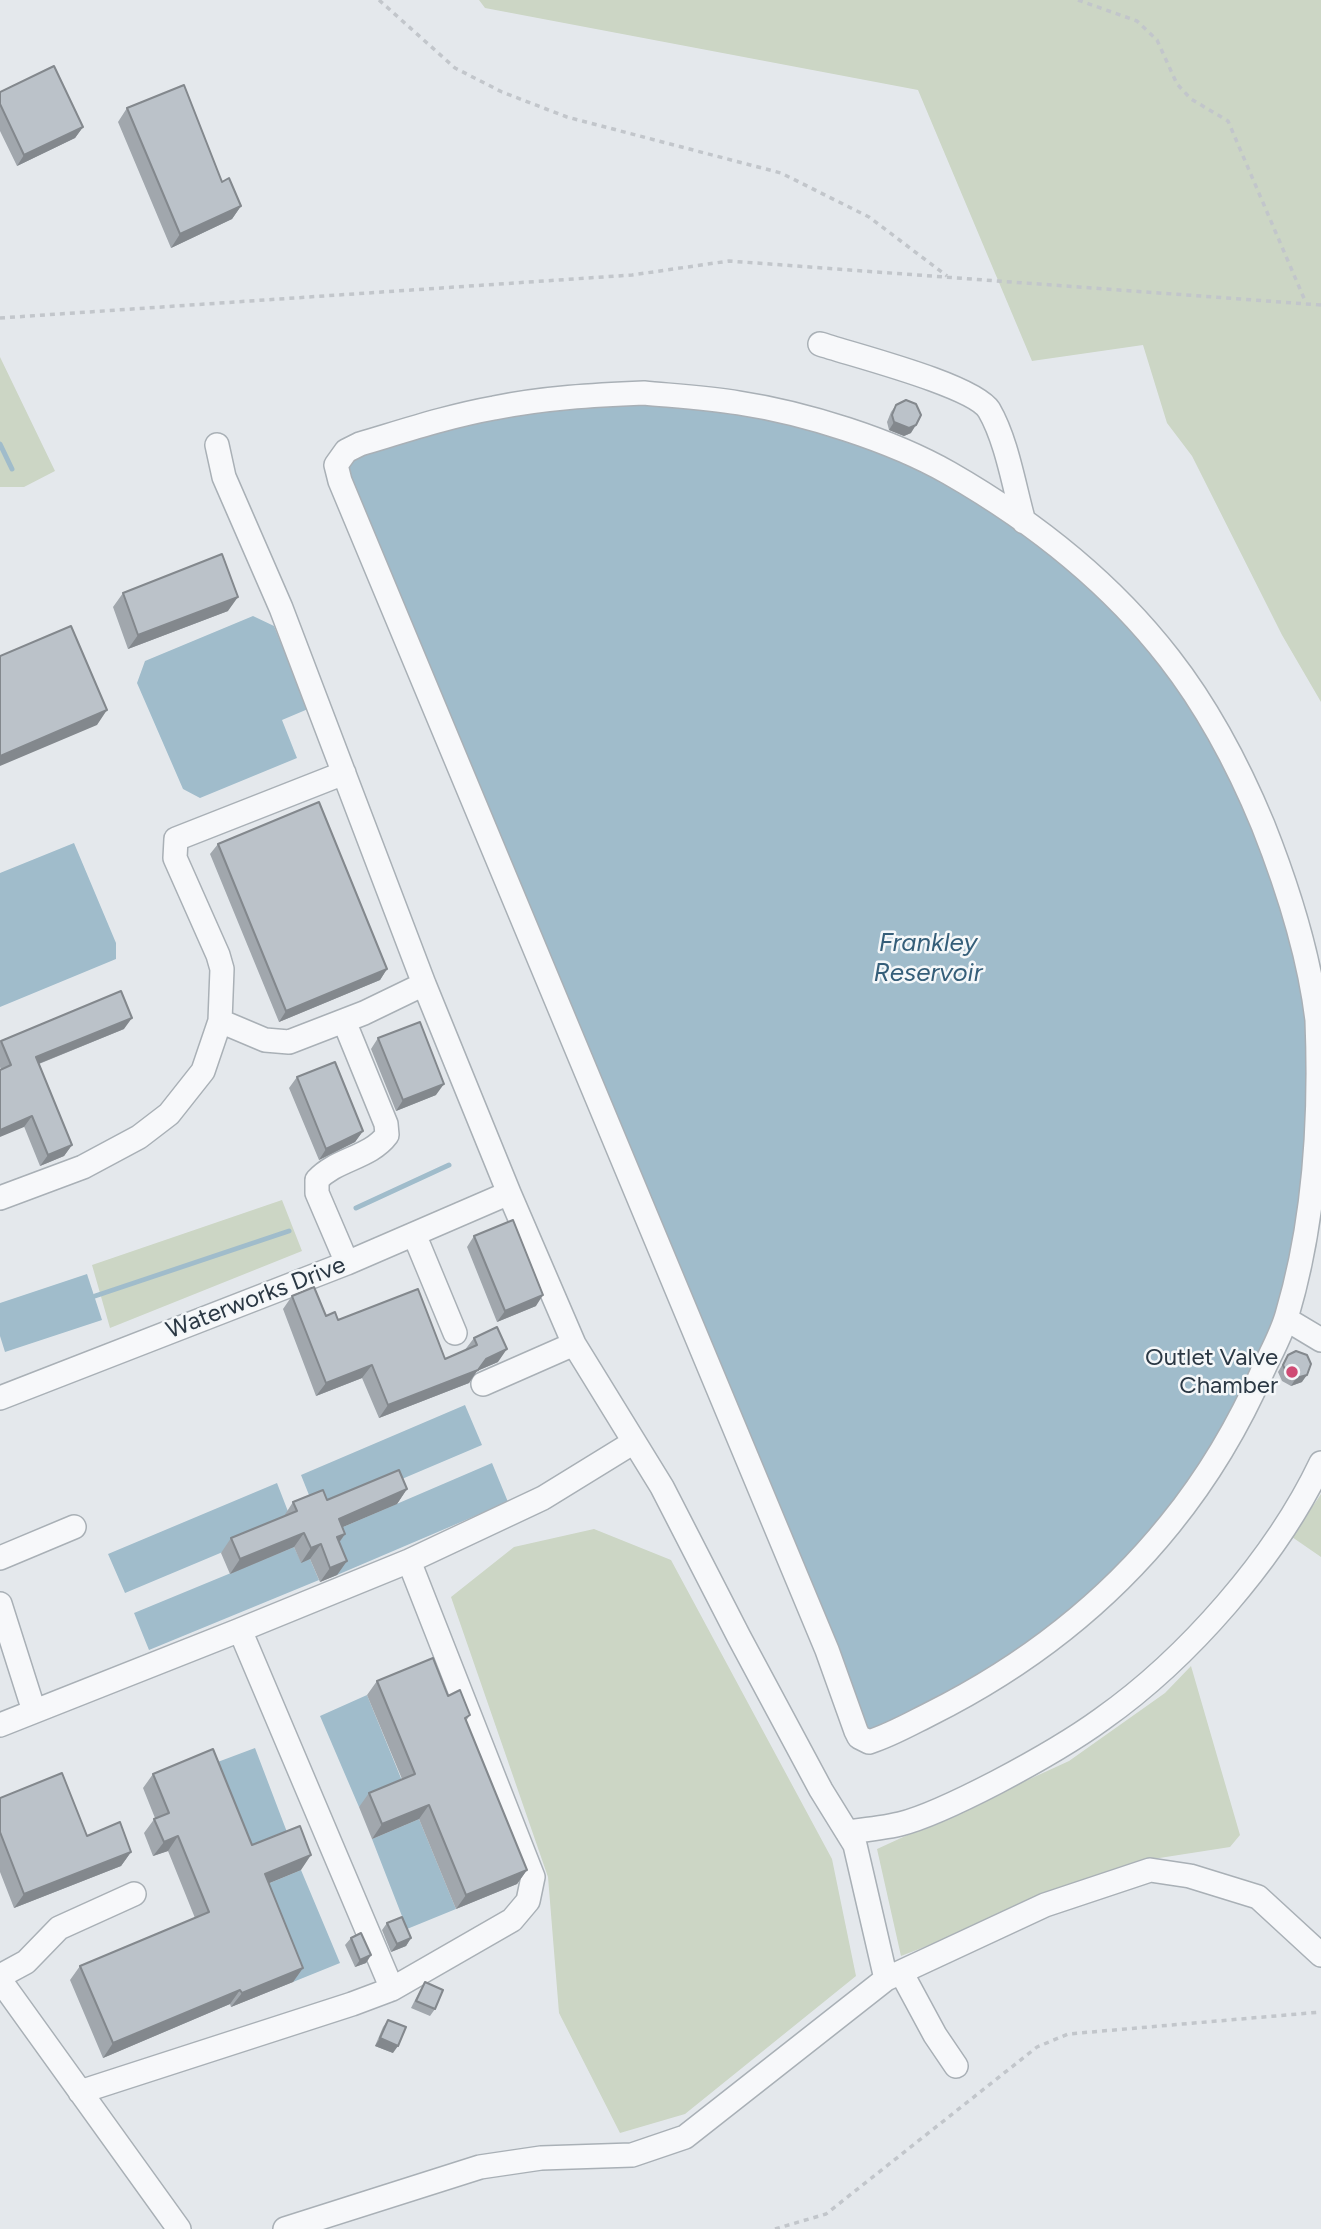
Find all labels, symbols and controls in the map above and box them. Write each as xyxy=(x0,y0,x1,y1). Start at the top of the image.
water label: Frankley Reservoir xyxy=(873,927,983,988)
street label: Waterworks Drive xyxy=(162,1251,350,1345)
place label: Outlet Valve Chamber xyxy=(1145,1344,1278,1400)
marker: Outlet Valve Chamber xyxy=(1284,1364,1300,1380)

